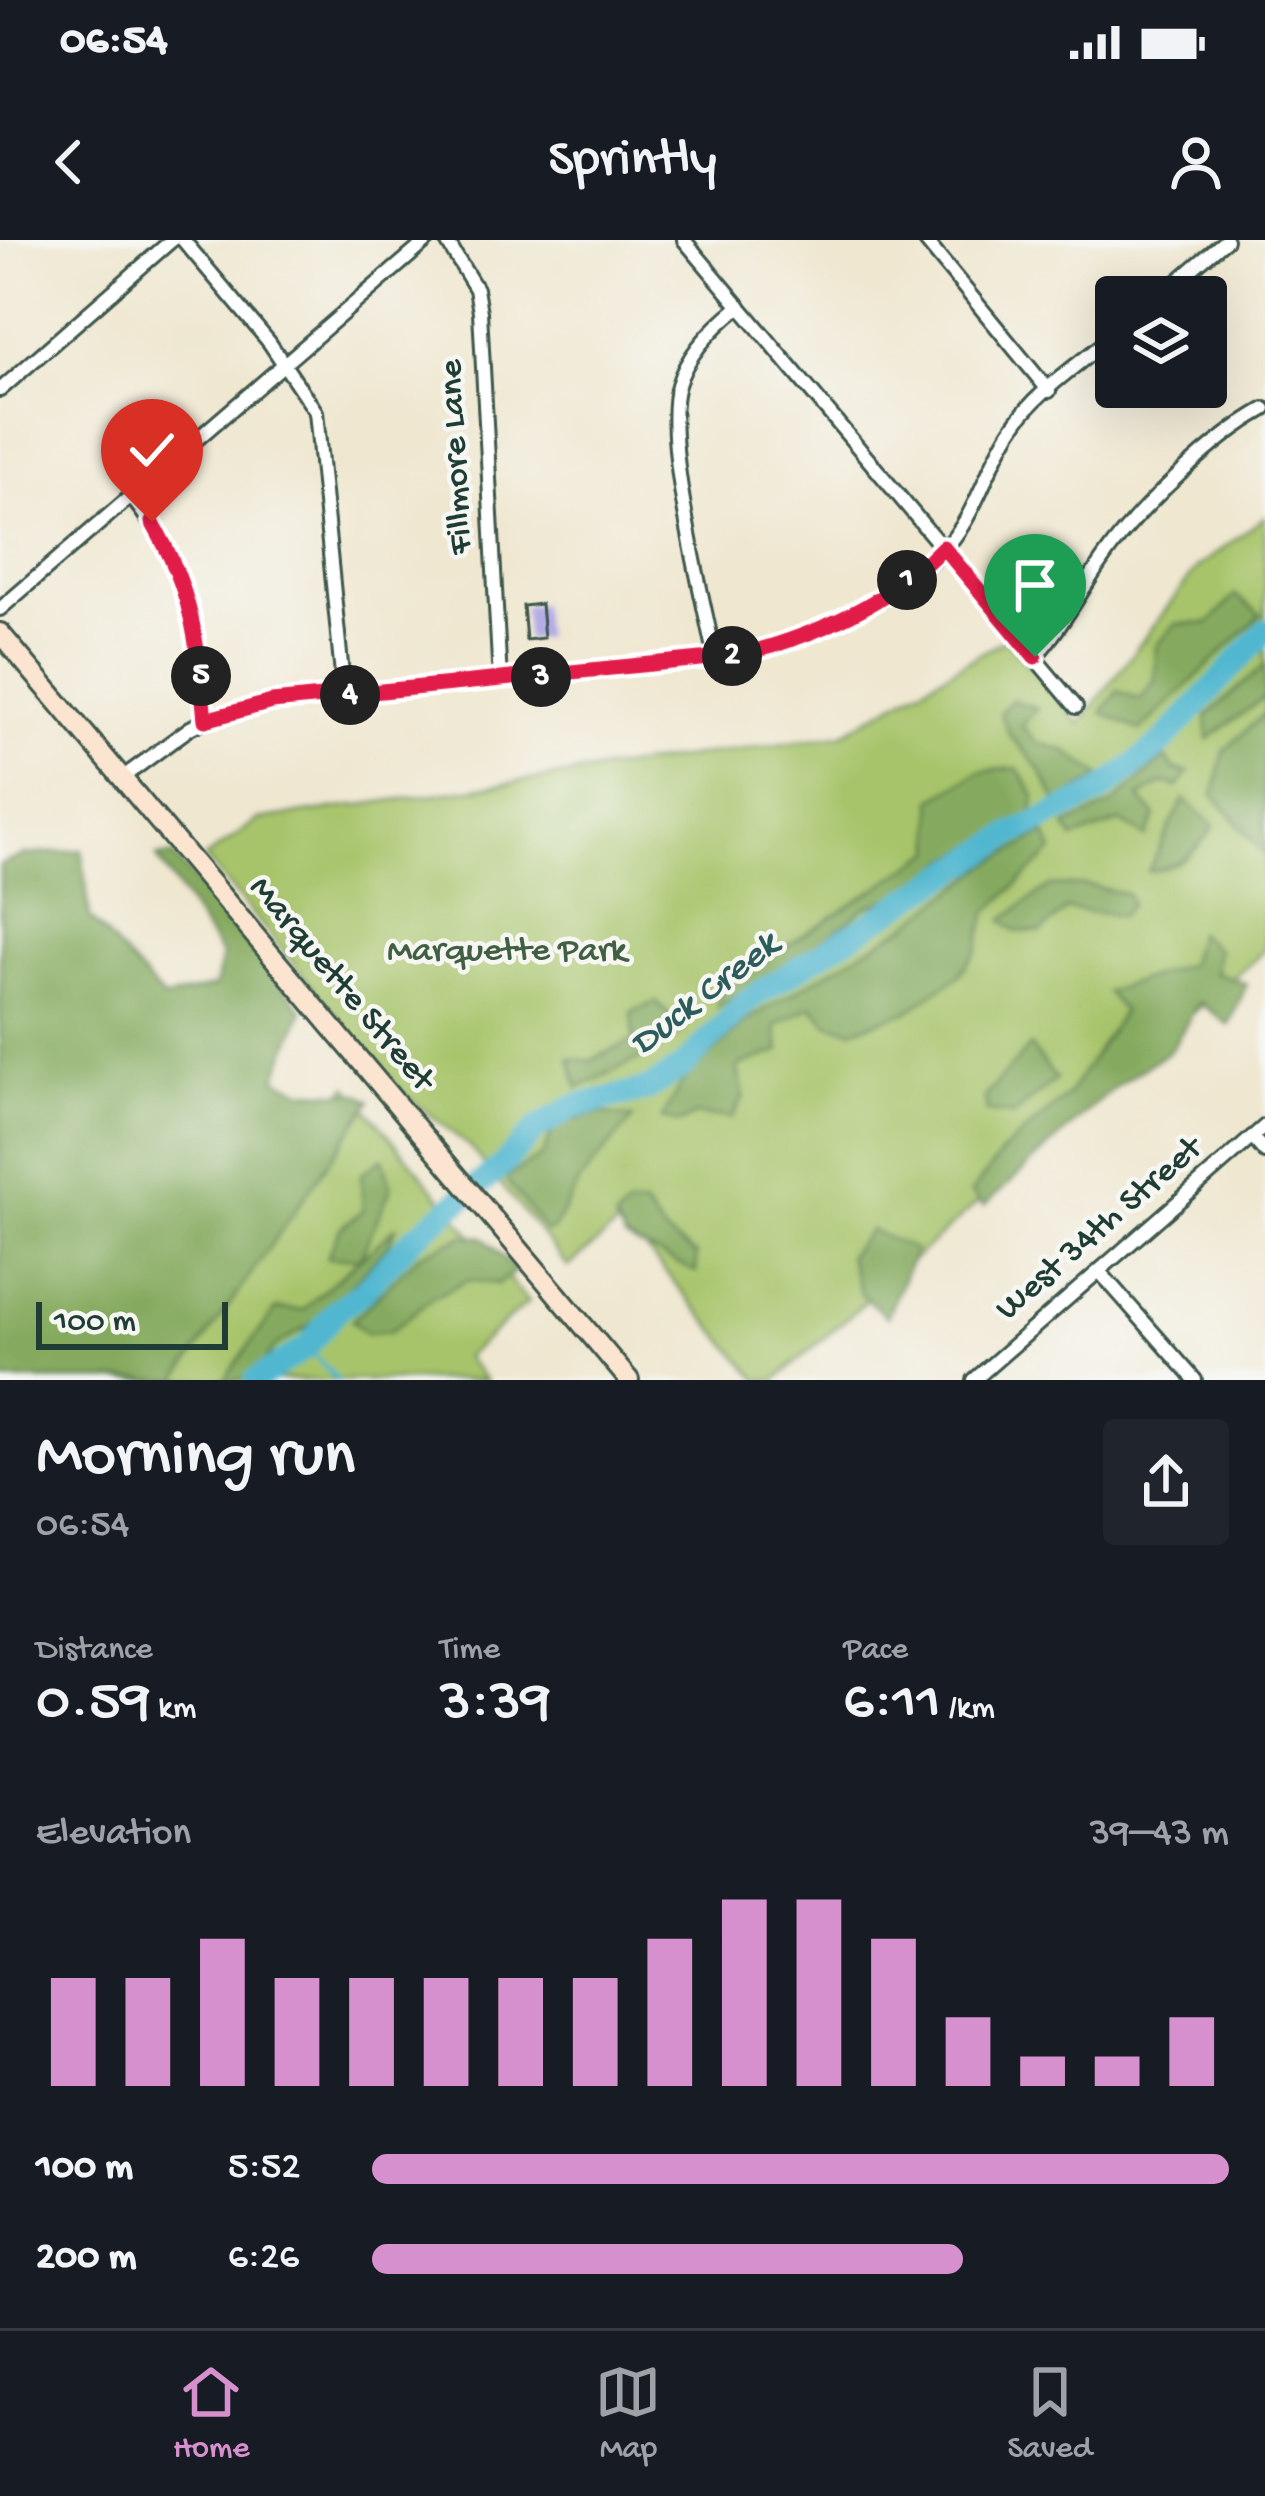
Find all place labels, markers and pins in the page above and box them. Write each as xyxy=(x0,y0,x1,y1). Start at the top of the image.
pin xyxy=(101,399,203,522)
pin xyxy=(984,534,1086,657)
pin: 1 xyxy=(877,550,937,610)
pin: 2 xyxy=(702,626,762,686)
pin: 5 xyxy=(171,646,231,706)
pin: 3 xyxy=(511,647,571,707)
pin: 4 xyxy=(320,665,380,725)

